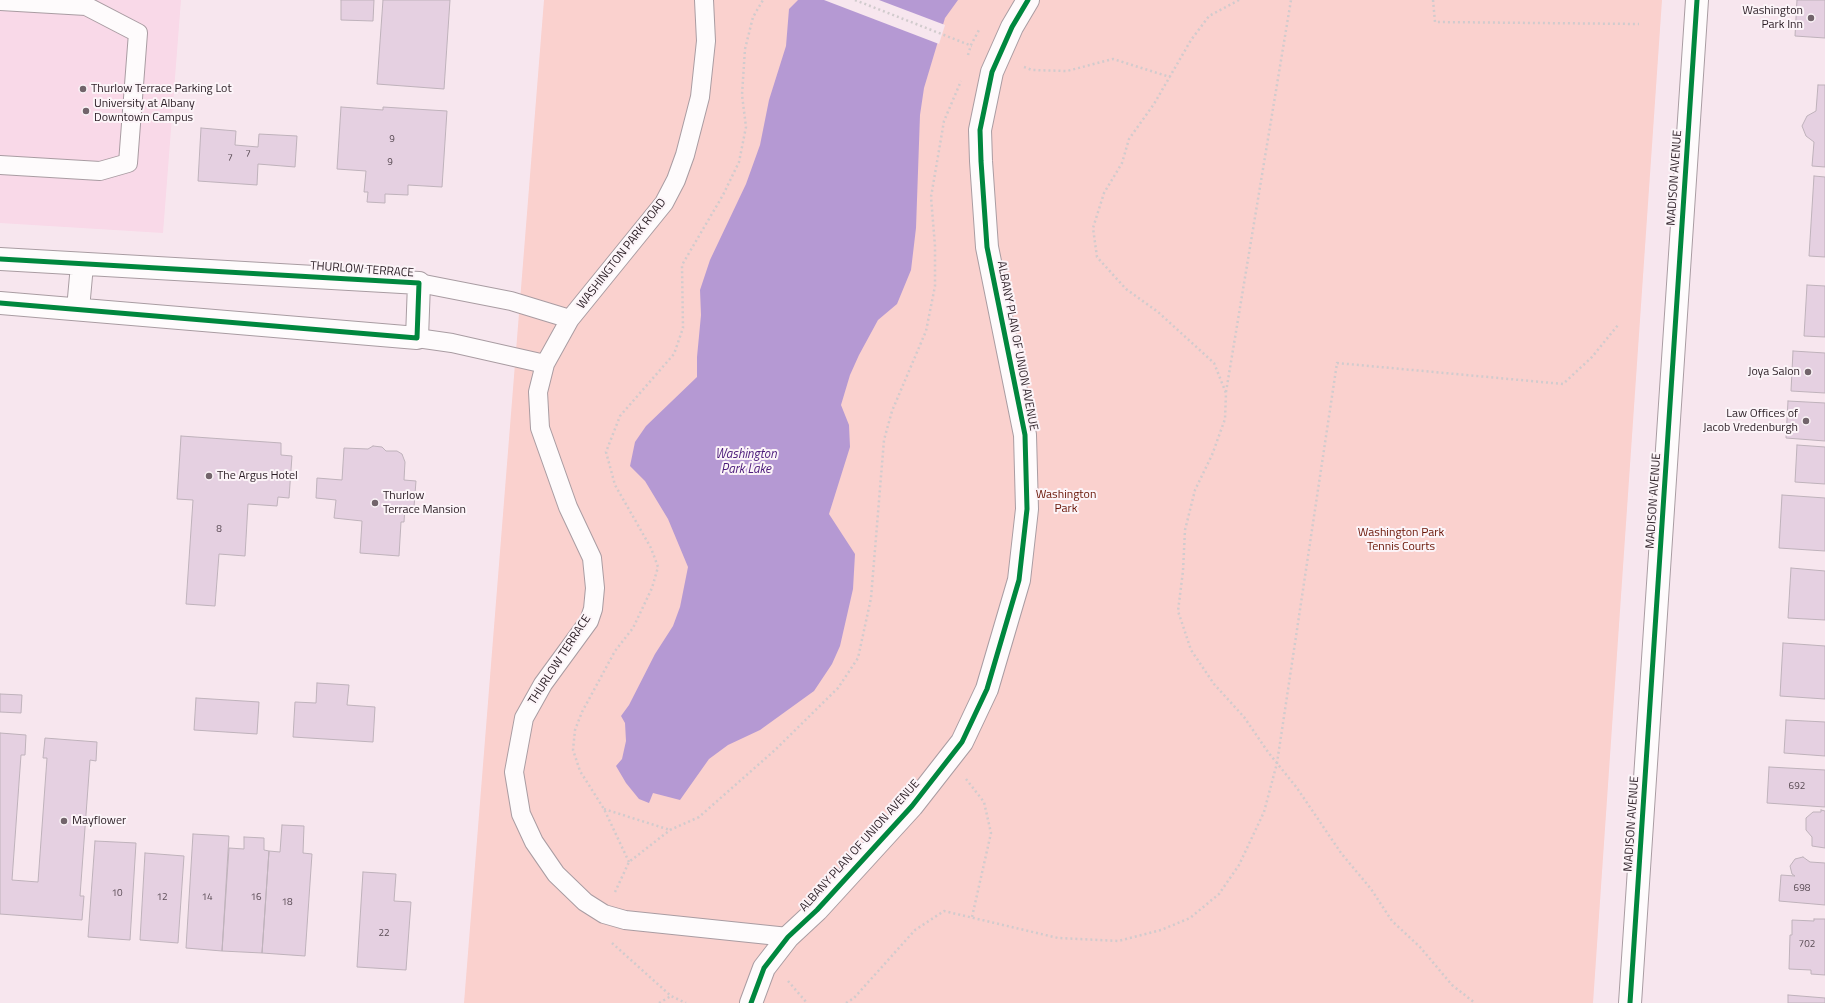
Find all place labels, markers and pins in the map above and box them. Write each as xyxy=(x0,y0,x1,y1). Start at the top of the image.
place label: Washington Park Inn xyxy=(1742,4,1803,32)
marker: Washington Park Inn xyxy=(1806,13,1816,23)
place label: Thurlow Terrace Parking Lot xyxy=(91,82,232,96)
marker: Thurlow Terrace Parking Lot xyxy=(78,84,88,94)
place label: University at Albany Downtown Campus xyxy=(94,97,195,125)
marker: University at Albany Downtown Campus xyxy=(81,106,91,116)
place label: Joya Salon xyxy=(1748,365,1800,379)
marker: Joya Salon xyxy=(1803,367,1813,377)
place label: Law Offices of Jacob Vredenburgh xyxy=(1703,407,1798,435)
marker: Law Offices of Jacob Vredenburgh xyxy=(1801,416,1811,426)
place label: The Argus Hotel xyxy=(217,469,298,483)
marker: The Argus Hotel xyxy=(204,471,214,481)
place label: Thurlow Terrace Mansion xyxy=(383,489,466,517)
marker: Thurlow Terrace Mansion xyxy=(370,498,380,508)
place label: Mayflower xyxy=(72,814,126,828)
marker: Mayflower xyxy=(59,816,69,826)

